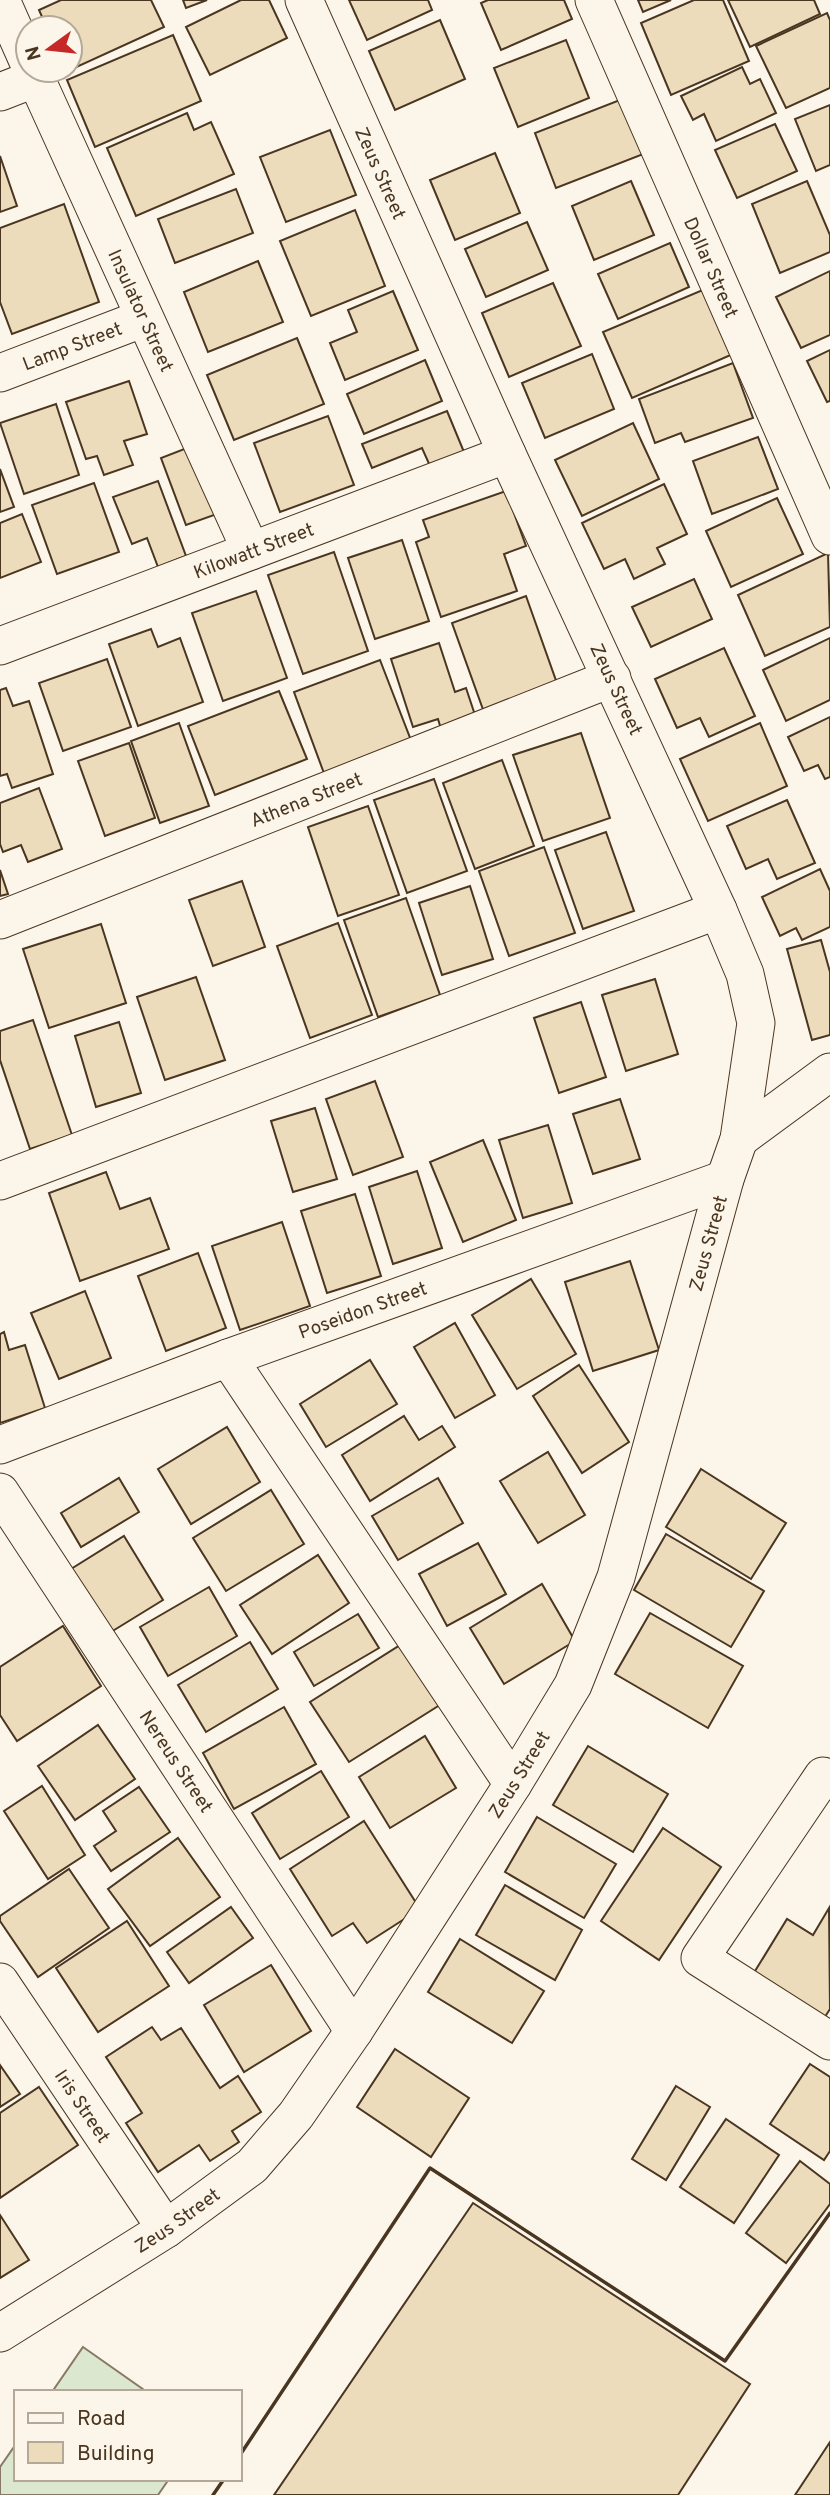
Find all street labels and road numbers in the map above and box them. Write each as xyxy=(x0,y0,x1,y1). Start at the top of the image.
street label: Zeus Street xyxy=(348,124,410,224)
street label: Dollar Street xyxy=(677,214,743,322)
street label: Insulator Street xyxy=(101,246,178,376)
street label: Lamp Street xyxy=(19,317,126,377)
street label: Kilowatt Street xyxy=(191,518,318,586)
street label: Zeus Street xyxy=(583,640,647,740)
street label: Athena Street xyxy=(247,768,366,834)
street label: Zeus Street xyxy=(685,1193,734,1294)
street label: Poseidon Street xyxy=(296,1277,431,1346)
street label: Nereus Street xyxy=(133,1707,217,1818)
street label: Zeus Street xyxy=(484,1727,556,1824)
street label: Iris Street xyxy=(48,2066,115,2148)
street label: Zeus Street xyxy=(131,2183,225,2260)

